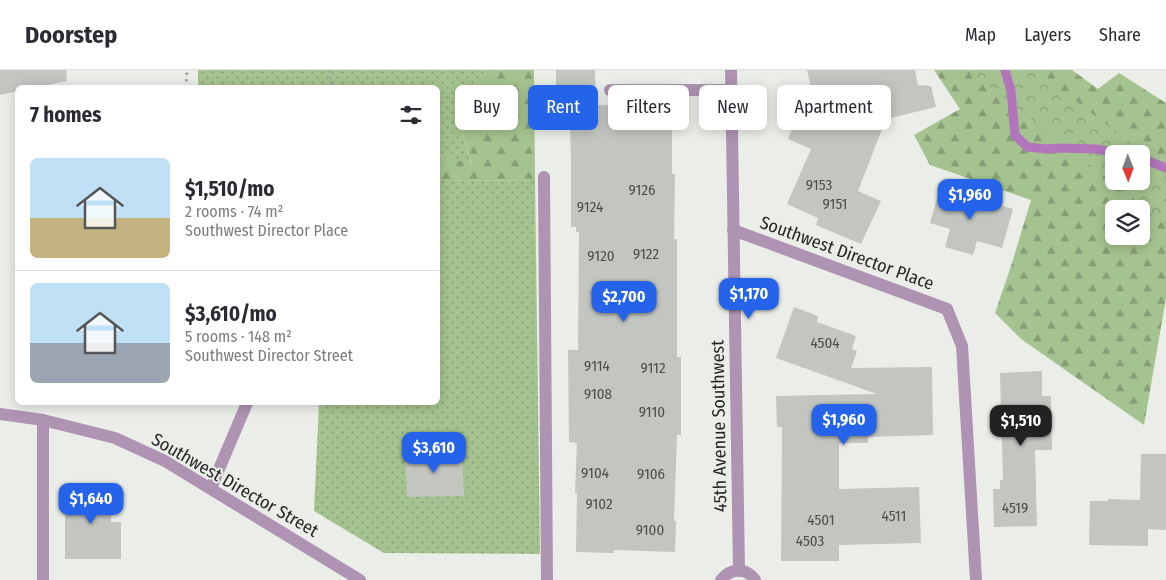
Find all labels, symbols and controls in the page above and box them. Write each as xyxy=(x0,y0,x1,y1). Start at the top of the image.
text: Doorstep xyxy=(25,21,117,49)
text: Map xyxy=(965,24,996,46)
text: Layers xyxy=(1024,24,1071,46)
text: Share xyxy=(1099,24,1141,46)
chip: Buy xyxy=(455,85,518,130)
chip: Rent xyxy=(528,85,598,130)
chip: Filters xyxy=(608,85,689,130)
chip: New xyxy=(699,85,767,130)
chip: Apartment xyxy=(777,85,891,130)
icon: filters xyxy=(397,101,425,129)
text: 7 homes xyxy=(30,102,101,128)
north arrow xyxy=(1105,145,1150,190)
map controls xyxy=(1105,145,1150,245)
text: $1,510/mo xyxy=(185,176,275,202)
house number: 9153 xyxy=(806,176,832,194)
icon: home xyxy=(70,178,130,238)
pin: $1,960 xyxy=(929,178,1011,221)
house number: 9126 xyxy=(629,181,655,199)
text: $1,960 xyxy=(949,185,991,204)
house number: 9151 xyxy=(823,195,847,213)
house number: 9124 xyxy=(577,198,603,216)
button: layers xyxy=(1105,200,1150,245)
text: 2 rooms · 74 m² xyxy=(185,202,283,221)
street label: Southwest Director Place xyxy=(757,211,937,295)
text: Southwest Director Place xyxy=(185,221,348,240)
house number: 9122 xyxy=(633,245,659,263)
house number: 9120 xyxy=(587,247,615,265)
pin: $1,170 xyxy=(708,278,790,320)
pin: $2,700 xyxy=(583,280,665,323)
text: $1,170 xyxy=(730,284,768,303)
text: $2,700 xyxy=(603,287,645,306)
text: $3,610/mo xyxy=(185,301,277,327)
icon: home xyxy=(70,303,130,363)
text: 5 rooms · 148 m² xyxy=(185,327,292,346)
house number: 4504 xyxy=(810,334,840,352)
street label: 45th Avenue Southwest xyxy=(706,340,731,512)
text: Southwest Director Street xyxy=(185,346,353,365)
house number: 9114 xyxy=(584,357,610,375)
house number: 9112 xyxy=(640,359,666,377)
house number: 9108 xyxy=(584,385,612,403)
house number: 9110 xyxy=(639,403,665,421)
pin: $1,960 xyxy=(803,404,885,446)
pin: $1,510 xyxy=(980,404,1062,447)
text: $1,960 xyxy=(823,410,865,429)
text: $1,510 xyxy=(1001,411,1041,430)
street label: Southwest Director Street xyxy=(148,428,322,542)
pin: $3,610 xyxy=(393,432,475,474)
text: $3,610 xyxy=(413,438,455,457)
house number: 9104 xyxy=(581,464,609,482)
house number: 9106 xyxy=(637,465,665,483)
pin: $1,640 xyxy=(50,482,132,525)
text: $1,640 xyxy=(70,489,112,508)
house number: 9102 xyxy=(585,495,613,513)
house number: 4519 xyxy=(1002,499,1028,517)
house number: 4511 xyxy=(882,507,906,525)
house number: 4501 xyxy=(807,511,835,529)
house number: 9100 xyxy=(636,521,664,539)
house number: 4503 xyxy=(796,532,824,550)

